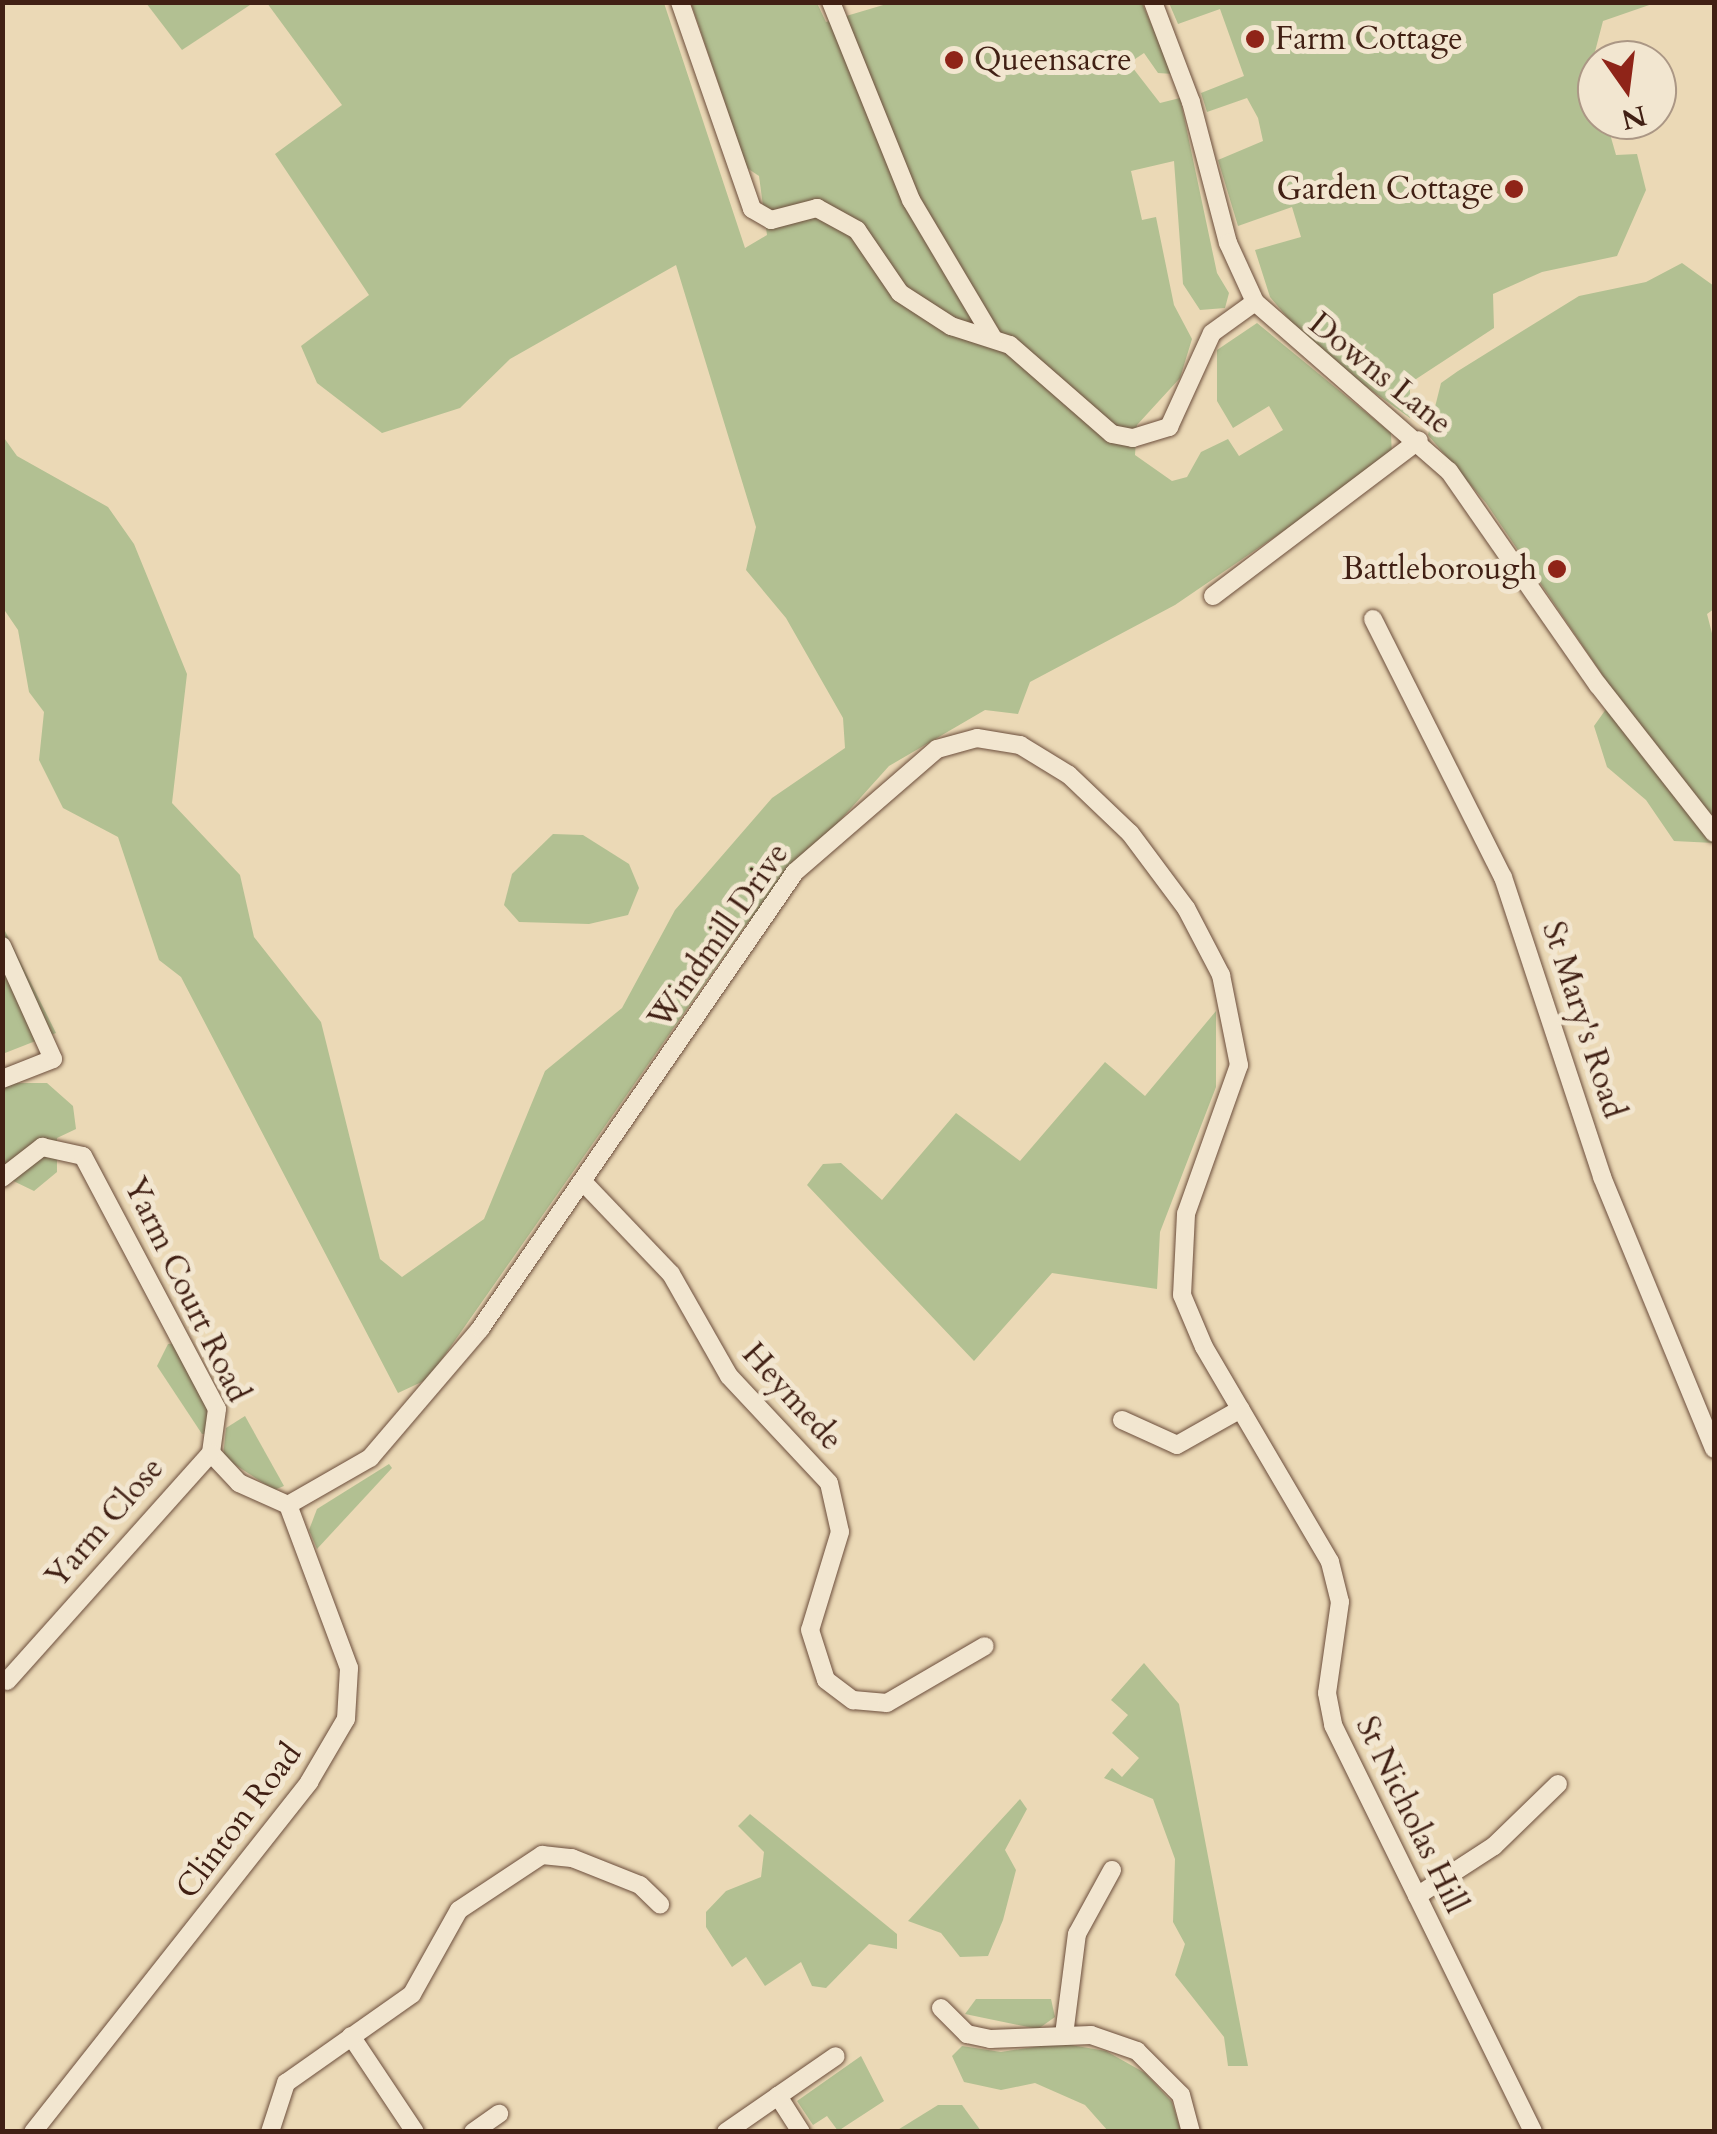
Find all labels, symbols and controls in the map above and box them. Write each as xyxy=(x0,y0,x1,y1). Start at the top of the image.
place label: Farm Cottage xyxy=(1275,20,1463,58)
marker: Farm Cottage xyxy=(1244,28,1266,50)
north arrow xyxy=(1577,40,1677,140)
place label: Queensacre xyxy=(974,41,1132,79)
marker: Queensacre xyxy=(943,49,965,71)
text: N xyxy=(1617,96,1650,139)
place label: Garden Cottage xyxy=(1277,170,1494,208)
marker: Garden Cottage xyxy=(1503,178,1525,200)
street label: Downs Lane xyxy=(1301,305,1459,443)
place label: Battleborough xyxy=(1342,550,1537,588)
marker: Battleborough xyxy=(1546,558,1568,580)
street label: Windmill Drive xyxy=(641,836,797,1036)
street label: St Mary's Road xyxy=(1533,917,1633,1123)
street label: Yarm Court Road xyxy=(115,1171,257,1409)
street label: Heymede xyxy=(734,1335,850,1459)
street label: Yarm Close xyxy=(38,1450,172,1596)
street label: St Nicholas Hill xyxy=(1347,1711,1475,1919)
street label: Clinton Road xyxy=(168,1736,310,1906)

